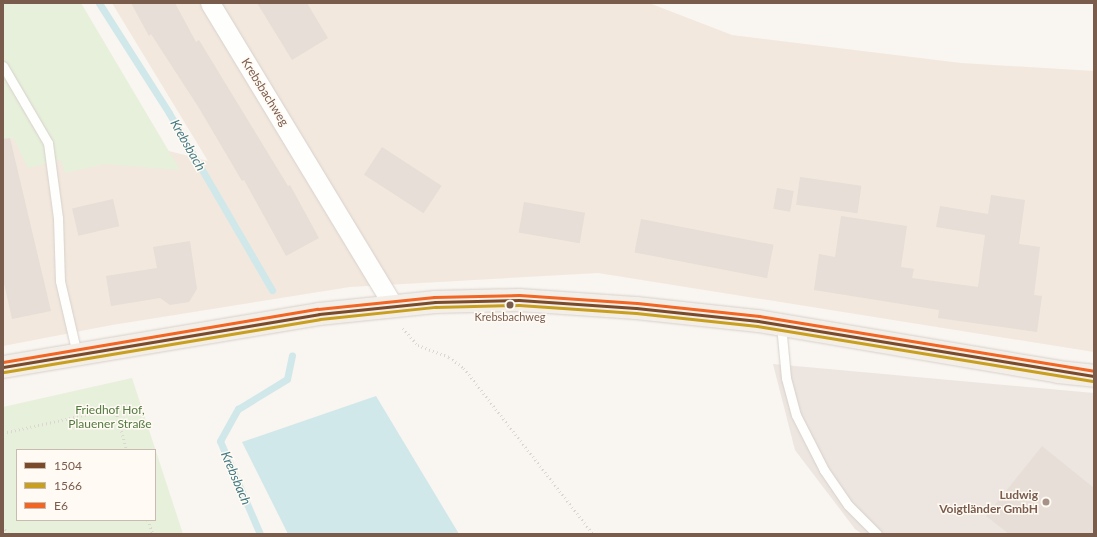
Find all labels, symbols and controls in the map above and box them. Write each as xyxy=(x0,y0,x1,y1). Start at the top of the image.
street label: Krebsbachweg xyxy=(238,55,292,129)
water label: Krebsbach xyxy=(167,117,209,173)
marker: Krebsbachweg xyxy=(505,300,515,310)
place label: Krebsbachweg xyxy=(475,310,545,324)
park label: Friedhof Hof, Plauener Straße xyxy=(68,403,152,431)
legend xyxy=(16,449,156,521)
water label: Krebsbach xyxy=(218,449,254,507)
text: 1504 xyxy=(54,458,82,473)
text: 1566 xyxy=(54,478,82,493)
place label: Ludwig Voigtländer GmbH xyxy=(939,488,1038,516)
marker: Ludwig Voigtländer GmbH xyxy=(1041,497,1051,507)
text: E6 xyxy=(54,498,68,513)

